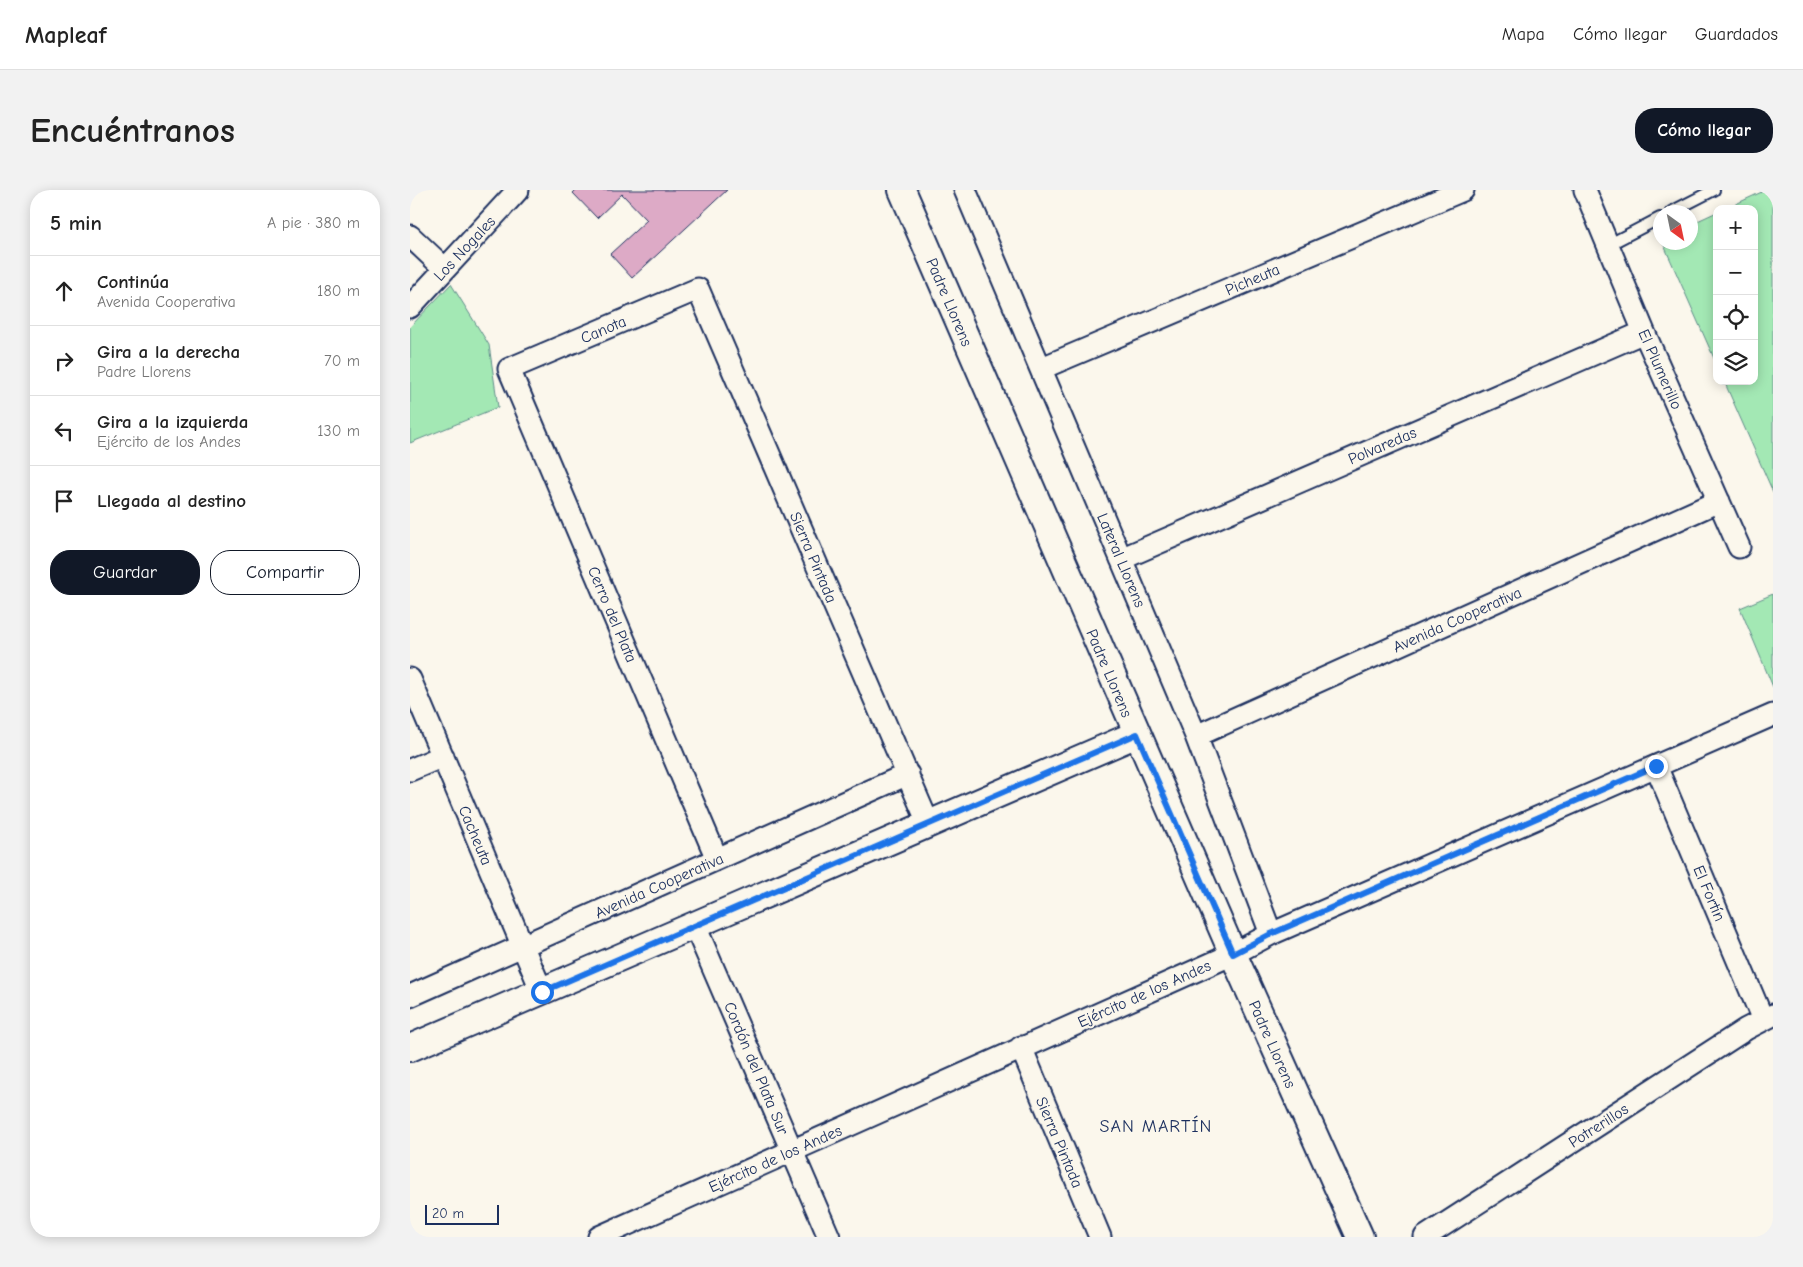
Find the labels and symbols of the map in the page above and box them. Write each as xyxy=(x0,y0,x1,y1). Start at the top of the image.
north arrow xyxy=(1653,205,1698,250)
street label: Los Nogales xyxy=(430,212,500,285)
street label: Padre Llorens xyxy=(922,256,976,349)
street label: Picheuta xyxy=(1222,260,1282,299)
street label: Canota xyxy=(578,312,629,348)
street label: El Plumerillo xyxy=(1634,327,1686,412)
street label: Polvaredas xyxy=(1346,423,1420,468)
street label: Sierra Pintada xyxy=(786,509,840,606)
street label: Lateral Llorens xyxy=(1093,510,1149,611)
street label: Cerro del Plata xyxy=(584,564,640,665)
street label: Avenida Cooperativa xyxy=(1390,583,1524,656)
street label: Padre Llorens xyxy=(1082,627,1136,720)
route end xyxy=(1645,755,1668,778)
street label: Cacheuta xyxy=(454,803,496,868)
street label: Avenida Cooperativa xyxy=(592,849,726,922)
street label: El Fortín xyxy=(1689,863,1729,924)
street label: Ejército de los Andes xyxy=(1075,956,1214,1031)
route start xyxy=(531,981,554,1004)
street label: Padre Llorens xyxy=(1245,998,1300,1091)
street label: Cordón del Plata Sur xyxy=(720,999,792,1138)
street label: Sierra Pintada xyxy=(1032,1094,1086,1191)
street label: Potrerillos xyxy=(1565,1100,1632,1152)
district label: SAN MARTÍN xyxy=(1100,1115,1212,1137)
street label: Ejército de los Andes xyxy=(706,1121,845,1196)
scale bar xyxy=(425,1202,499,1225)

